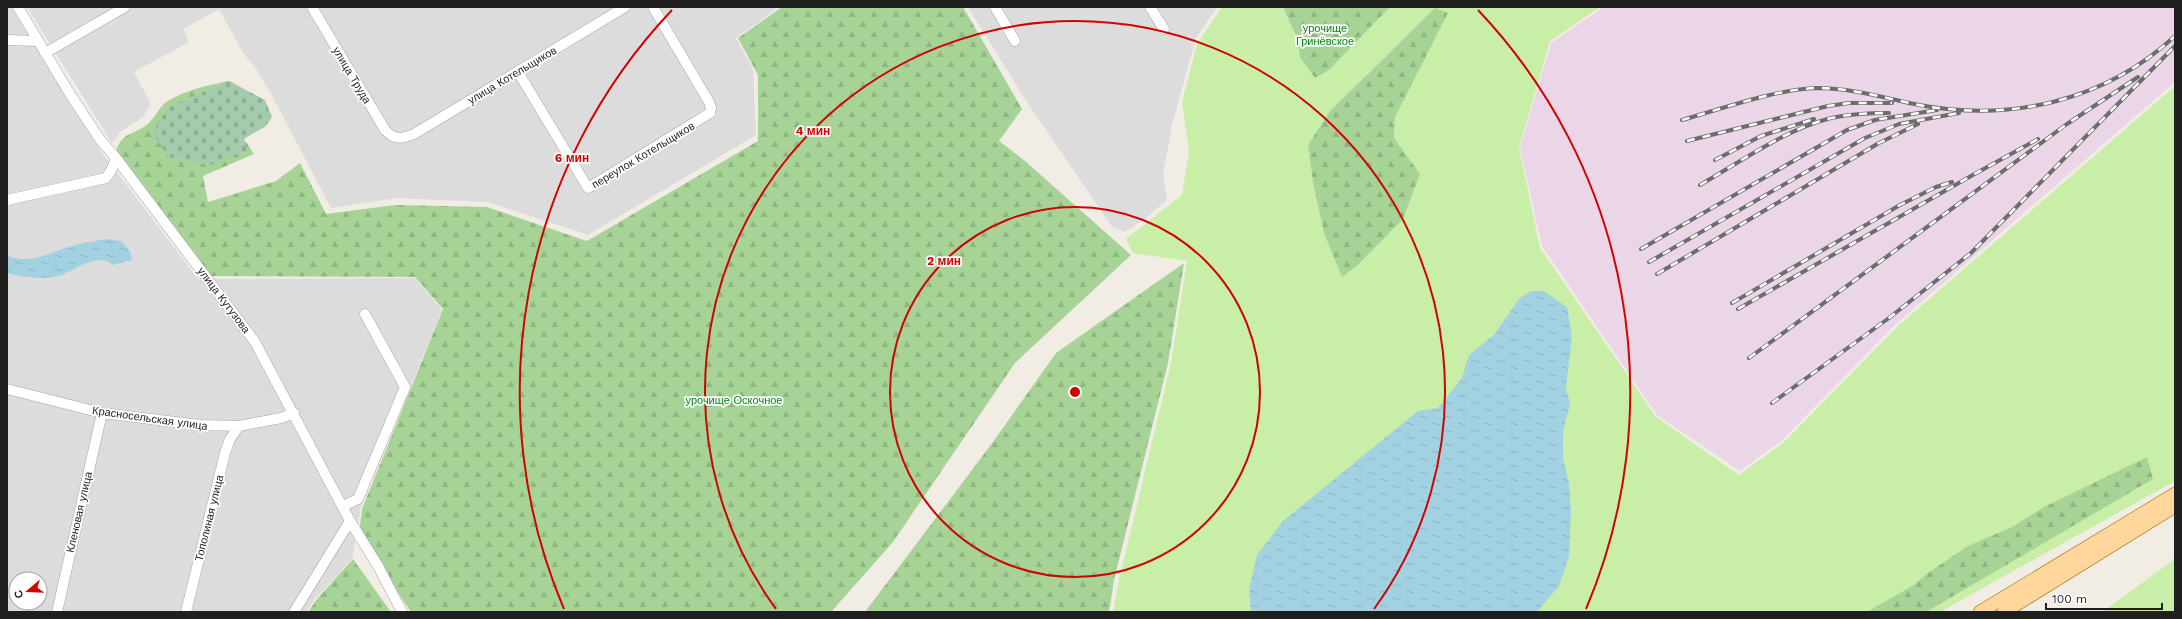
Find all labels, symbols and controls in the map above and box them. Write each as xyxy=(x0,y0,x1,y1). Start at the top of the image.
park label: урочище Гринёвское xyxy=(1296,22,1354,48)
street label: улица Котельщиков xyxy=(466,44,559,107)
street label: улица Труда xyxy=(330,45,374,107)
street label: переулок Котельщиков xyxy=(589,119,697,191)
text: 4 мин xyxy=(796,124,830,138)
text: 6 мин xyxy=(555,151,589,165)
text: 2 мин xyxy=(927,254,961,268)
street label: улица Кутузова xyxy=(195,265,253,337)
centre of rings xyxy=(1068,385,1082,399)
park label: урочище Оскочное xyxy=(686,394,782,407)
street label: Красносельская улица xyxy=(91,404,209,433)
street label: Кленовая улица xyxy=(64,469,95,554)
street label: Тополиная улица xyxy=(192,473,227,563)
north arrow xyxy=(8,571,48,611)
scale bar xyxy=(2046,585,2162,611)
text: С xyxy=(12,588,26,600)
text: 100 m xyxy=(2052,592,2087,606)

